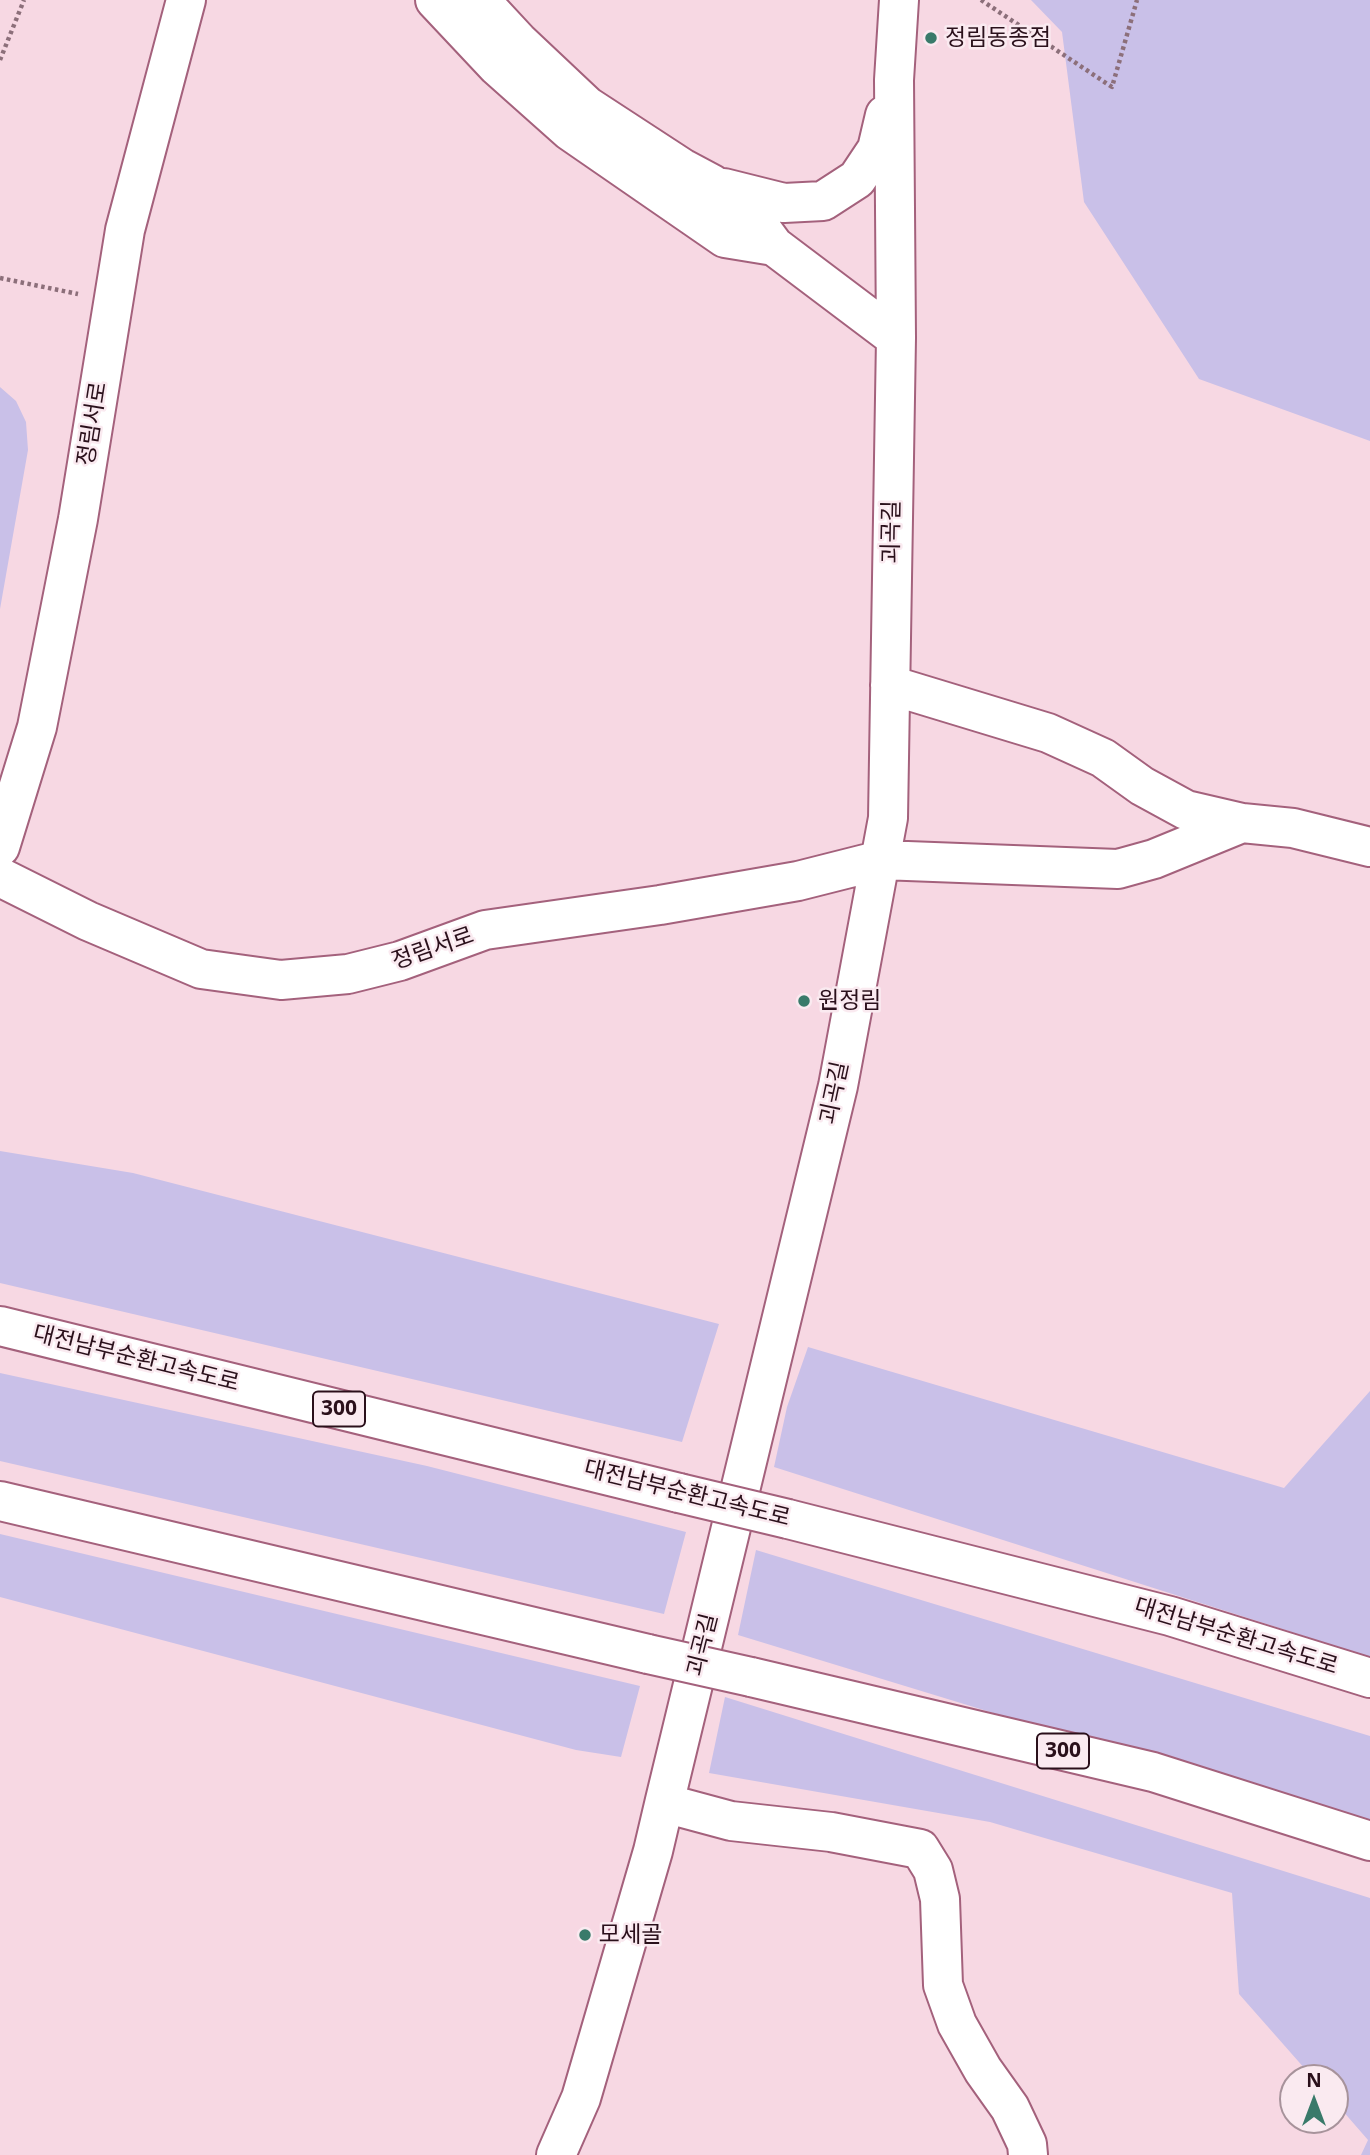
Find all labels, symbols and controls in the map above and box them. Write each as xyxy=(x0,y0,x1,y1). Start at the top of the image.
place label: 정림동종점 xyxy=(945,24,1051,52)
marker: 정림동종점 xyxy=(923,30,939,46)
street label: 정림서로 xyxy=(73,380,113,468)
street label: 괴곡길 xyxy=(878,500,906,564)
street label: 정림서로 xyxy=(388,922,478,976)
place label: 원정림 xyxy=(818,987,881,1015)
marker: 원정림 xyxy=(796,993,812,1009)
street label: 괴곡길 xyxy=(815,1059,855,1127)
street label: 대전남부순환고속도로 xyxy=(30,1320,242,1398)
road number: 300 xyxy=(313,1392,365,1426)
street label: 대전남부순환고속도로 xyxy=(581,1455,793,1533)
street label: 대전남부순환고속도로 xyxy=(1131,1593,1341,1681)
street label: 괴곡길 xyxy=(682,1611,724,1679)
road number: 300 xyxy=(1037,1734,1089,1768)
place label: 모세골 xyxy=(599,1921,662,1949)
marker: 모세골 xyxy=(577,1927,593,1943)
north arrow xyxy=(1279,2064,1349,2134)
text: N xyxy=(1306,2067,1322,2093)

